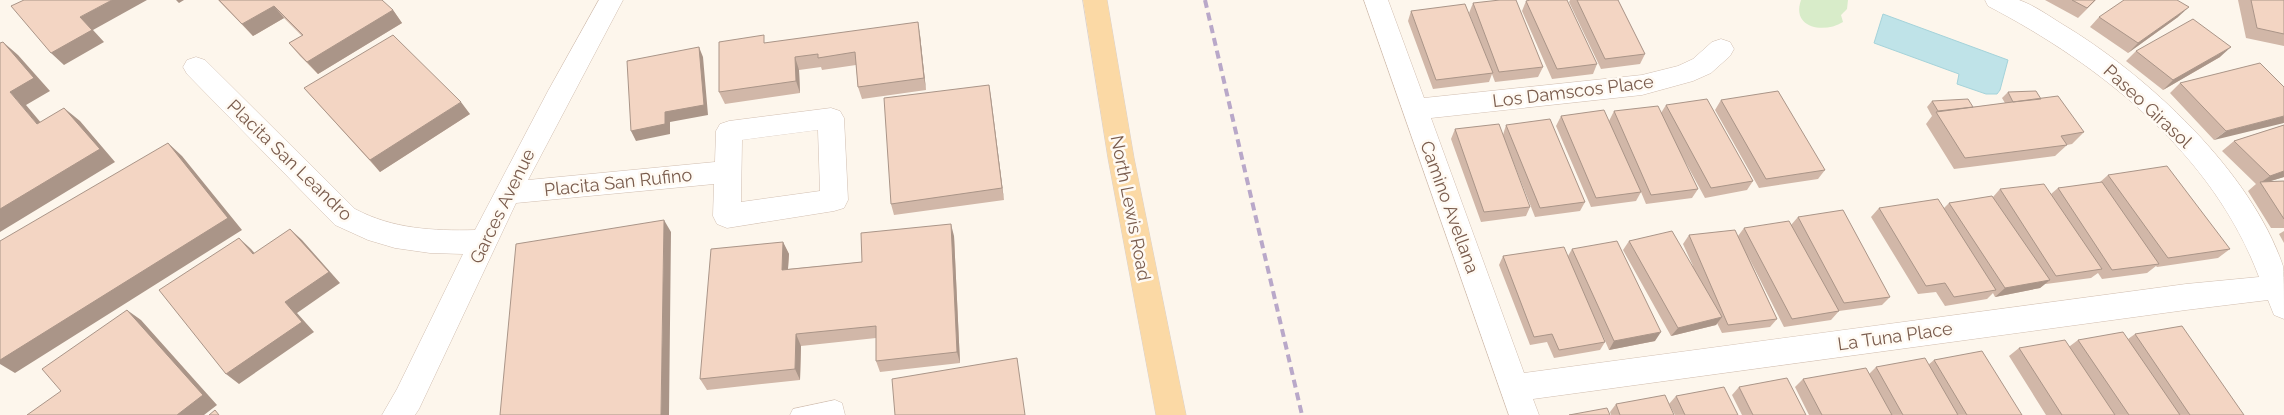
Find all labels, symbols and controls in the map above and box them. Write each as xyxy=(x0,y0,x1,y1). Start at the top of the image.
street label: Paseo Girasol xyxy=(2100,60,2196,152)
street label: Los Damscos Place xyxy=(1491,71,1655,111)
street label: Placita San Leandro xyxy=(223,95,357,225)
street label: North Lewis Road xyxy=(1107,134,1155,282)
street label: Camino Avellana xyxy=(1416,138,1484,276)
street label: Garces Avenue xyxy=(465,145,539,267)
street label: Placita San Rufino xyxy=(543,164,693,200)
street label: La Tuna Place xyxy=(1836,317,1954,354)

